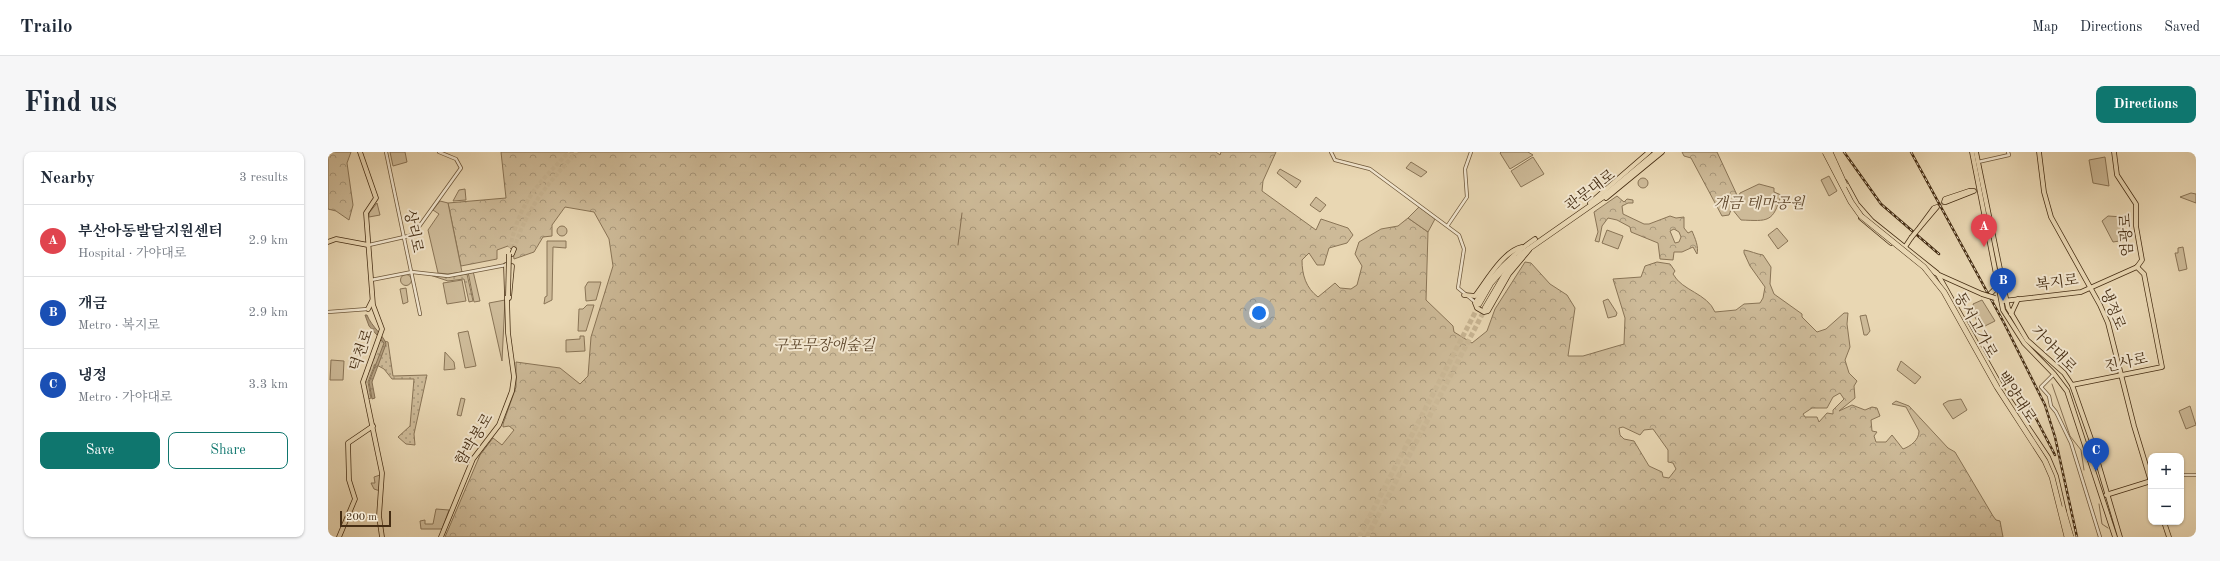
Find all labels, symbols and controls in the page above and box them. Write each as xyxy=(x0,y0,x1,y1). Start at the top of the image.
text: Trailo xyxy=(20,18,73,37)
text: Map xyxy=(2032,20,2058,34)
text: Directions xyxy=(2080,20,2142,34)
text: Saved xyxy=(2164,20,2200,34)
button: Directions xyxy=(2096,86,2196,123)
text: Find us xyxy=(24,90,117,118)
street label: 관문대로 xyxy=(1562,166,1619,215)
text: Nearby xyxy=(40,170,95,187)
text: 3 results xyxy=(239,171,288,184)
park label: 개금 테마공원 xyxy=(1713,195,1806,212)
street label: 상리로 xyxy=(401,208,426,255)
street label: 엄광로 xyxy=(2117,212,2136,257)
pin: A xyxy=(1971,214,1997,247)
text: 부산아동발달지원센터 xyxy=(78,225,223,240)
text: A xyxy=(48,234,58,247)
text: 2.9 km xyxy=(249,234,288,247)
text: Hospital · 가야대로 xyxy=(78,247,186,260)
pin: B xyxy=(1990,268,2016,301)
street label: 복지로 xyxy=(2034,271,2080,294)
street label: 냉정로 xyxy=(2096,286,2129,333)
street label: 동서고가로 xyxy=(1951,289,2001,361)
text: 개금 xyxy=(78,297,107,312)
your location xyxy=(1249,303,1269,323)
text: B xyxy=(48,306,58,319)
text: 2.9 km xyxy=(249,306,288,319)
text: Metro · 복지로 xyxy=(78,319,160,332)
street label: 가야대로 xyxy=(2027,323,2080,376)
street label: 덕천로 xyxy=(346,326,377,373)
park label: 구포무장애숲길 xyxy=(773,337,876,354)
street label: 진사로 xyxy=(2103,350,2150,375)
street label: 백양대로 xyxy=(1994,368,2040,427)
text: 냉정 xyxy=(78,369,107,384)
text: C xyxy=(49,378,57,391)
text: 3.3 km xyxy=(249,378,288,391)
text: Metro · 가야대로 xyxy=(78,391,172,404)
street label: 함박봉로 xyxy=(451,409,497,468)
button: Save xyxy=(40,432,160,469)
button: Share xyxy=(168,432,288,469)
pin: C xyxy=(2083,438,2109,471)
map controls xyxy=(2148,453,2184,525)
button: + xyxy=(2148,453,2184,489)
button: − xyxy=(2148,489,2184,525)
scale bar xyxy=(340,509,391,528)
text: 200 m xyxy=(346,512,377,523)

